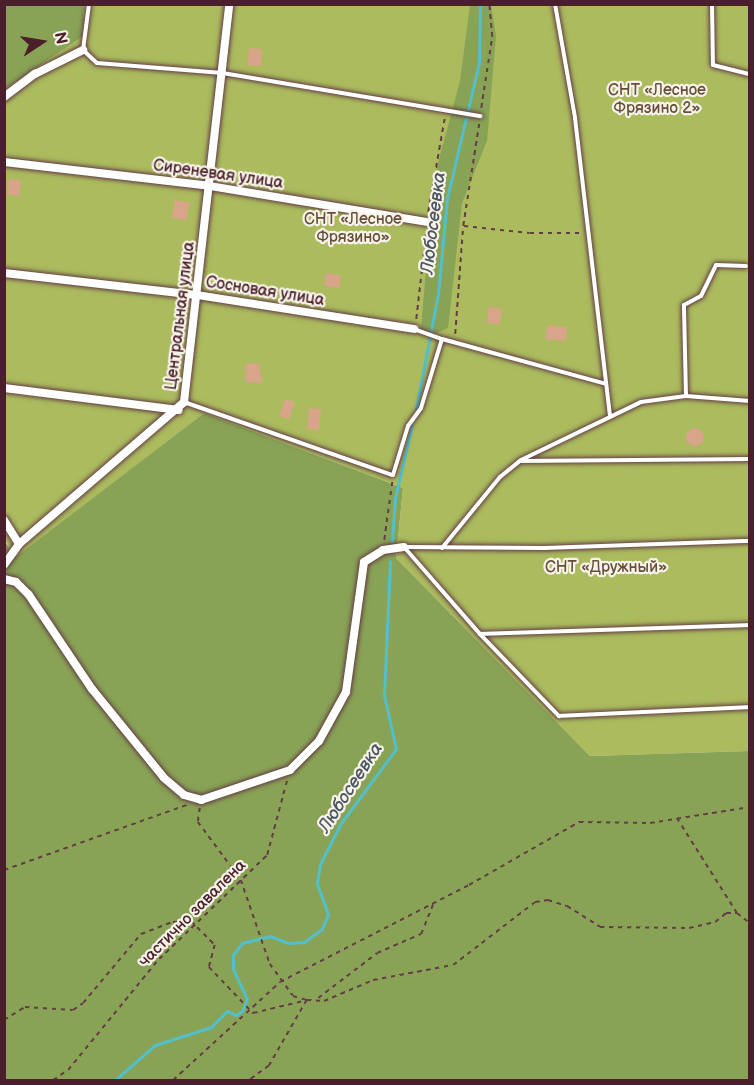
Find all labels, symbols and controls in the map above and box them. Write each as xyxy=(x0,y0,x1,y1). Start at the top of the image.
north arrow xyxy=(12,12,72,72)
text: N xyxy=(50,30,71,46)
park label: СНТ «Лесное Фрязино 2» xyxy=(608,81,706,119)
street label: Сиреневая улица xyxy=(152,156,284,194)
water label: Любосеевка xyxy=(417,171,451,275)
park label: СНТ «Лесное Фрязино» xyxy=(304,210,402,248)
street label: Центральная улица xyxy=(162,241,200,391)
street label: Сосновая улица xyxy=(204,273,326,311)
park label: СНТ «Дружный» xyxy=(545,558,667,578)
water label: Любосеевка xyxy=(314,739,388,837)
street label: частично завалена xyxy=(135,856,251,972)

